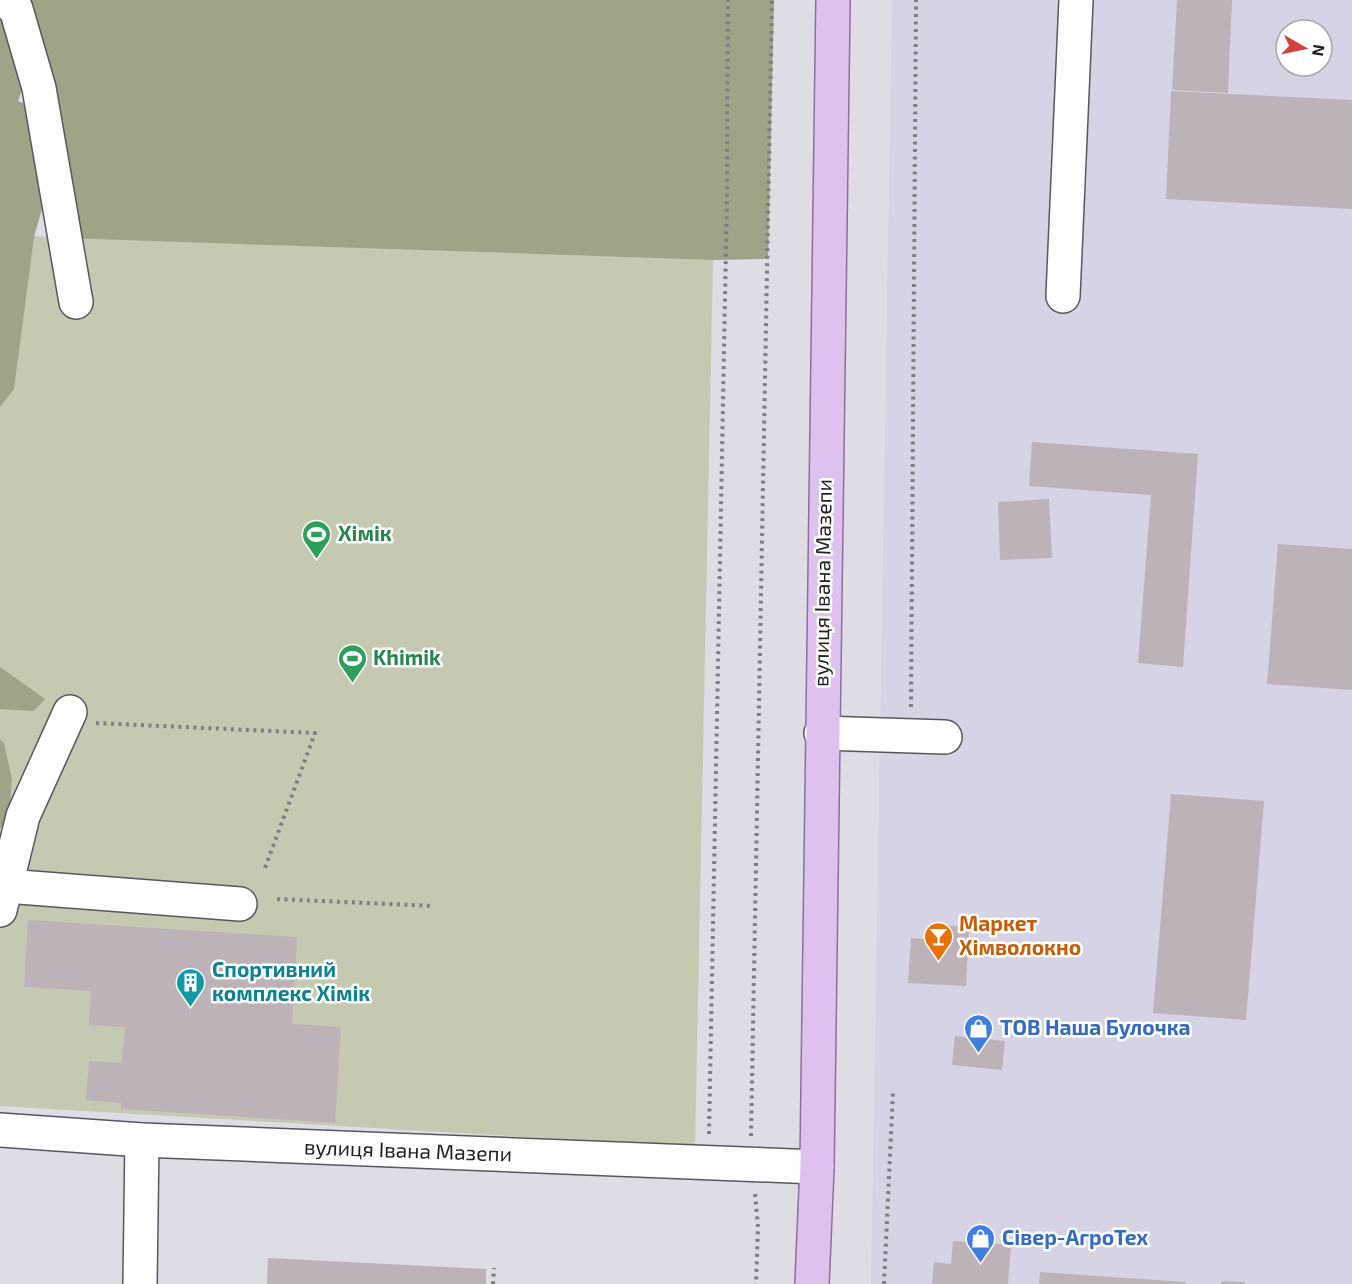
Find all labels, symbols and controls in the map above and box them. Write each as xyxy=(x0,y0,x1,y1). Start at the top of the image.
north arrow xyxy=(1274,18,1334,78)
text: N xyxy=(1309,43,1330,58)
street label: вулиця Івана Мазепи xyxy=(807,479,837,687)
sports icon: Хімік xyxy=(301,518,333,560)
place label: Хімік xyxy=(338,520,392,545)
sports icon: Khimik xyxy=(336,642,368,684)
place label: Khimik xyxy=(373,644,441,669)
place label: Маркет Хімволокно xyxy=(959,910,1081,959)
bar icon: Маркет Хімволокно xyxy=(922,920,954,962)
place label: Спортивний комплекс Хімік xyxy=(212,956,370,1005)
building icon: Спортивний комплекс Хімік xyxy=(175,966,207,1008)
shop icon: ТОВ Наша Булочка xyxy=(963,1012,995,1054)
place label: ТОВ Наша Булочка xyxy=(1000,1014,1191,1039)
street label: вулиця Івана Мазепи xyxy=(304,1133,512,1167)
shop icon: Сівер-АгроТех xyxy=(965,1222,997,1264)
place label: Сівер-АгроТех xyxy=(1002,1224,1148,1249)

